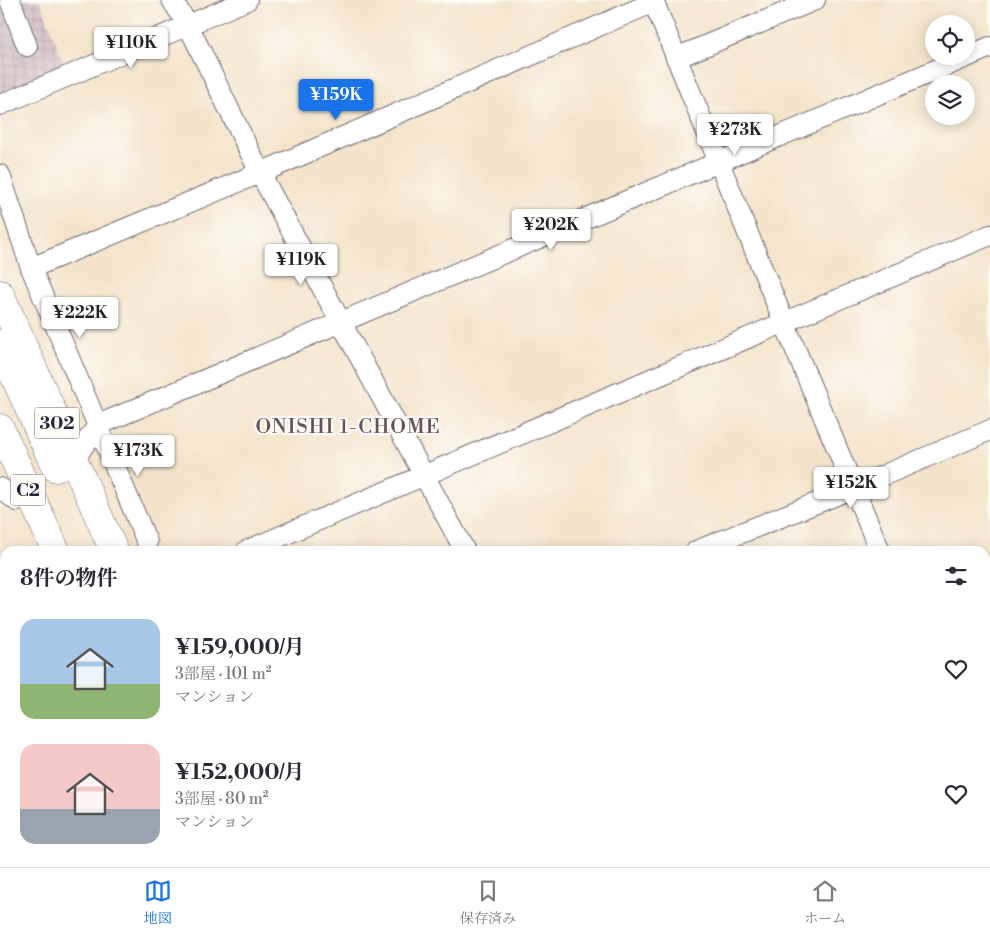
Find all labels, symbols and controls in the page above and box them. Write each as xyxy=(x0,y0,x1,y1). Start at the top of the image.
map controls xyxy=(925,15,975,125)
button: locate xyxy=(925,15,975,65)
pin: ¥110K xyxy=(96,27,166,69)
text: ¥110K xyxy=(105,33,157,53)
button: layers xyxy=(925,75,975,125)
pin: ¥159K xyxy=(301,78,371,121)
text: ¥159K xyxy=(310,85,362,105)
pin: ¥273K xyxy=(700,114,770,156)
text: ¥273K xyxy=(708,120,762,140)
pin: ¥202K xyxy=(516,208,586,251)
text: ¥202K xyxy=(523,215,579,235)
pin: ¥119K xyxy=(266,244,336,286)
text: ¥119K xyxy=(276,250,326,270)
pin: ¥222K xyxy=(45,296,115,339)
text: ¥222K xyxy=(52,303,108,323)
road number: 302 xyxy=(34,408,80,438)
district label: ONISHI 1-CHOME xyxy=(255,415,441,440)
pin: ¥173K xyxy=(103,434,173,477)
text: ¥173K xyxy=(113,441,163,461)
pin: ¥152K xyxy=(816,466,886,509)
text: ¥152K xyxy=(825,473,877,493)
road number: C2 xyxy=(10,474,46,506)
icon: filters xyxy=(942,562,970,590)
text: 8件の物件 xyxy=(20,566,117,592)
text: ¥159,000/月 xyxy=(175,635,305,661)
icon: home xyxy=(60,639,120,699)
icon: heart xyxy=(942,655,970,683)
text: 3部屋 · 101 m² xyxy=(175,664,271,684)
text: マンション xyxy=(175,687,254,707)
text: ¥152,000/月 xyxy=(175,760,305,786)
icon: home xyxy=(60,764,120,824)
icon: heart xyxy=(942,780,970,808)
text: 3部屋 · 80 m² xyxy=(175,789,268,809)
text: マンション xyxy=(175,812,254,832)
tab: 地図 xyxy=(144,877,172,928)
tab: 保存済み xyxy=(460,877,516,928)
tab: ホーム xyxy=(804,877,846,928)

